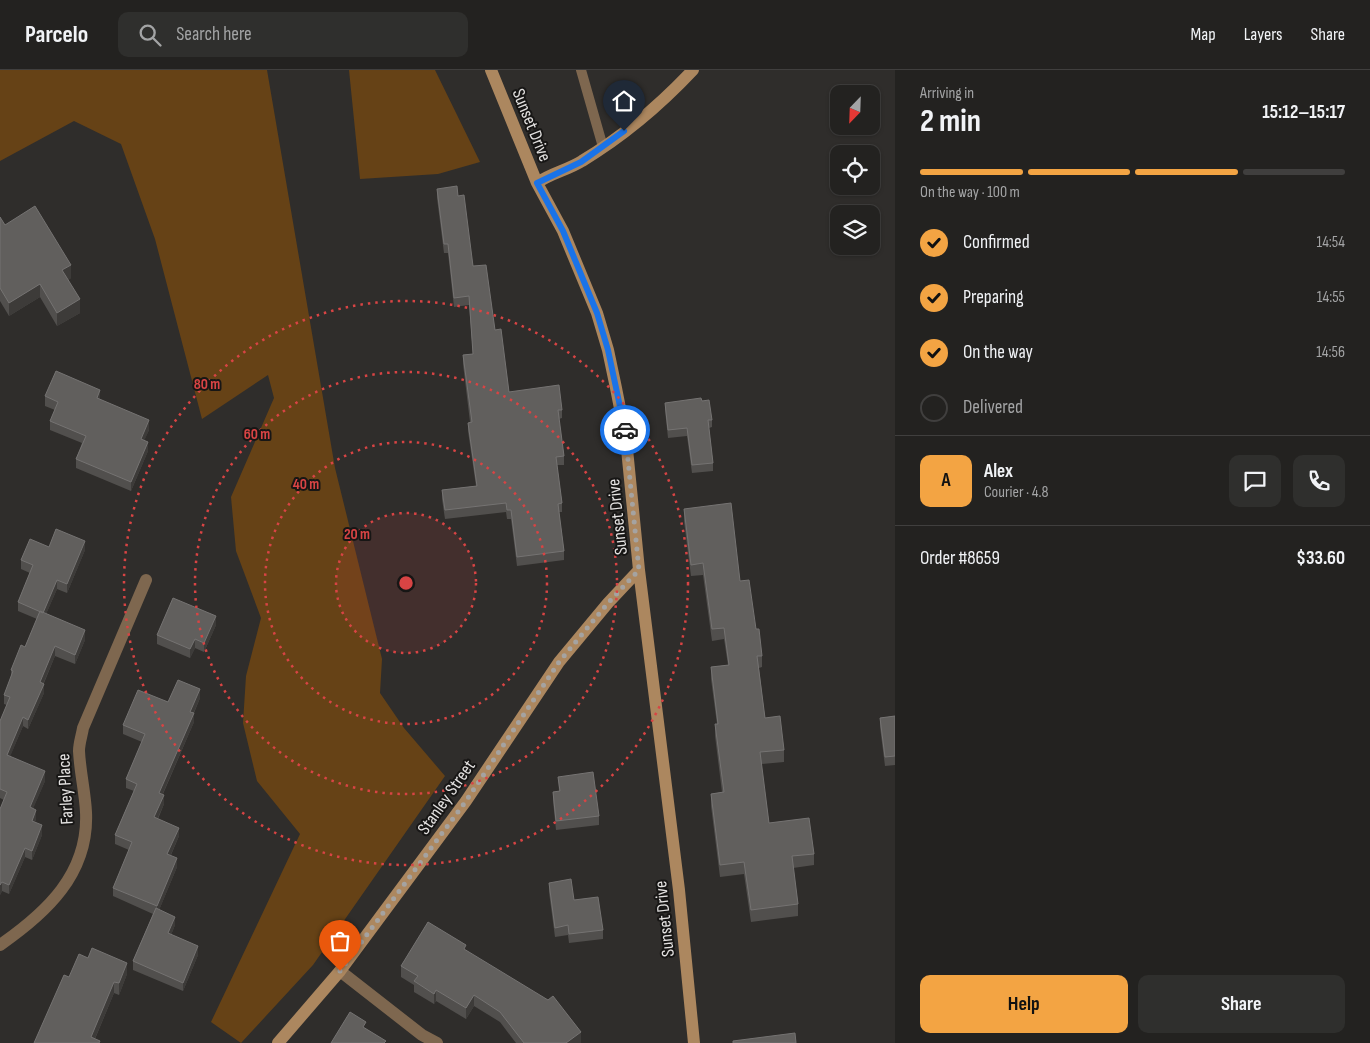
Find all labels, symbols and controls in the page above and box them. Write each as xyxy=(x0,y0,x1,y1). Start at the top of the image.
search box xyxy=(118,12,468,57)
text: Parcelo xyxy=(25,20,88,49)
icon: search xyxy=(136,21,164,49)
text: Search here xyxy=(176,23,252,46)
text: Map xyxy=(1191,24,1216,45)
text: Layers xyxy=(1244,24,1283,45)
text: Share xyxy=(1311,24,1345,45)
pin xyxy=(603,80,645,131)
text: Arriving in xyxy=(920,84,974,103)
north arrow xyxy=(830,85,880,135)
map controls xyxy=(830,85,880,255)
street label: Sunset Drive xyxy=(507,86,556,165)
icon: home xyxy=(610,87,638,115)
text: 15:12–15:17 xyxy=(1262,101,1345,124)
text: 2 min xyxy=(920,102,981,141)
button: locate xyxy=(830,145,880,195)
text: On the way · 100 m xyxy=(920,183,1020,202)
button: layers xyxy=(830,205,880,255)
icon: check xyxy=(920,229,948,257)
text: Confirmed xyxy=(963,231,1030,254)
text: 14:54 xyxy=(1317,233,1345,252)
icon: check xyxy=(920,284,948,312)
text: Preparing xyxy=(963,286,1024,309)
text: 14:55 xyxy=(1317,288,1345,307)
icon: check xyxy=(920,339,948,367)
text: On the way xyxy=(963,341,1033,364)
text: 14:56 xyxy=(1316,343,1345,362)
text: 80 m xyxy=(194,375,220,394)
text: Delivered xyxy=(963,396,1023,419)
courier xyxy=(600,405,650,455)
icon: car xyxy=(611,416,639,444)
text: 60 m xyxy=(244,425,270,444)
button: chat xyxy=(1229,455,1281,507)
button: phone xyxy=(1293,455,1345,507)
text: Alex xyxy=(984,460,1013,483)
text: A xyxy=(941,469,951,492)
text: 40 m xyxy=(293,475,319,494)
street label: Sunset Drive xyxy=(603,478,632,556)
text: Courier · 4.8 xyxy=(984,483,1048,502)
text: 20 m xyxy=(344,525,370,544)
text: Order #8659 xyxy=(920,547,1000,570)
text: $33.60 xyxy=(1296,547,1345,570)
centre of rings xyxy=(397,574,415,592)
street label: Farley Place xyxy=(53,753,78,825)
street label: Stanley Street xyxy=(413,756,480,839)
street label: Sunset Drive xyxy=(650,880,679,958)
pin xyxy=(319,920,361,971)
icon: bag xyxy=(326,927,354,955)
button: Help xyxy=(920,975,1128,1033)
button: Share xyxy=(1138,975,1345,1033)

